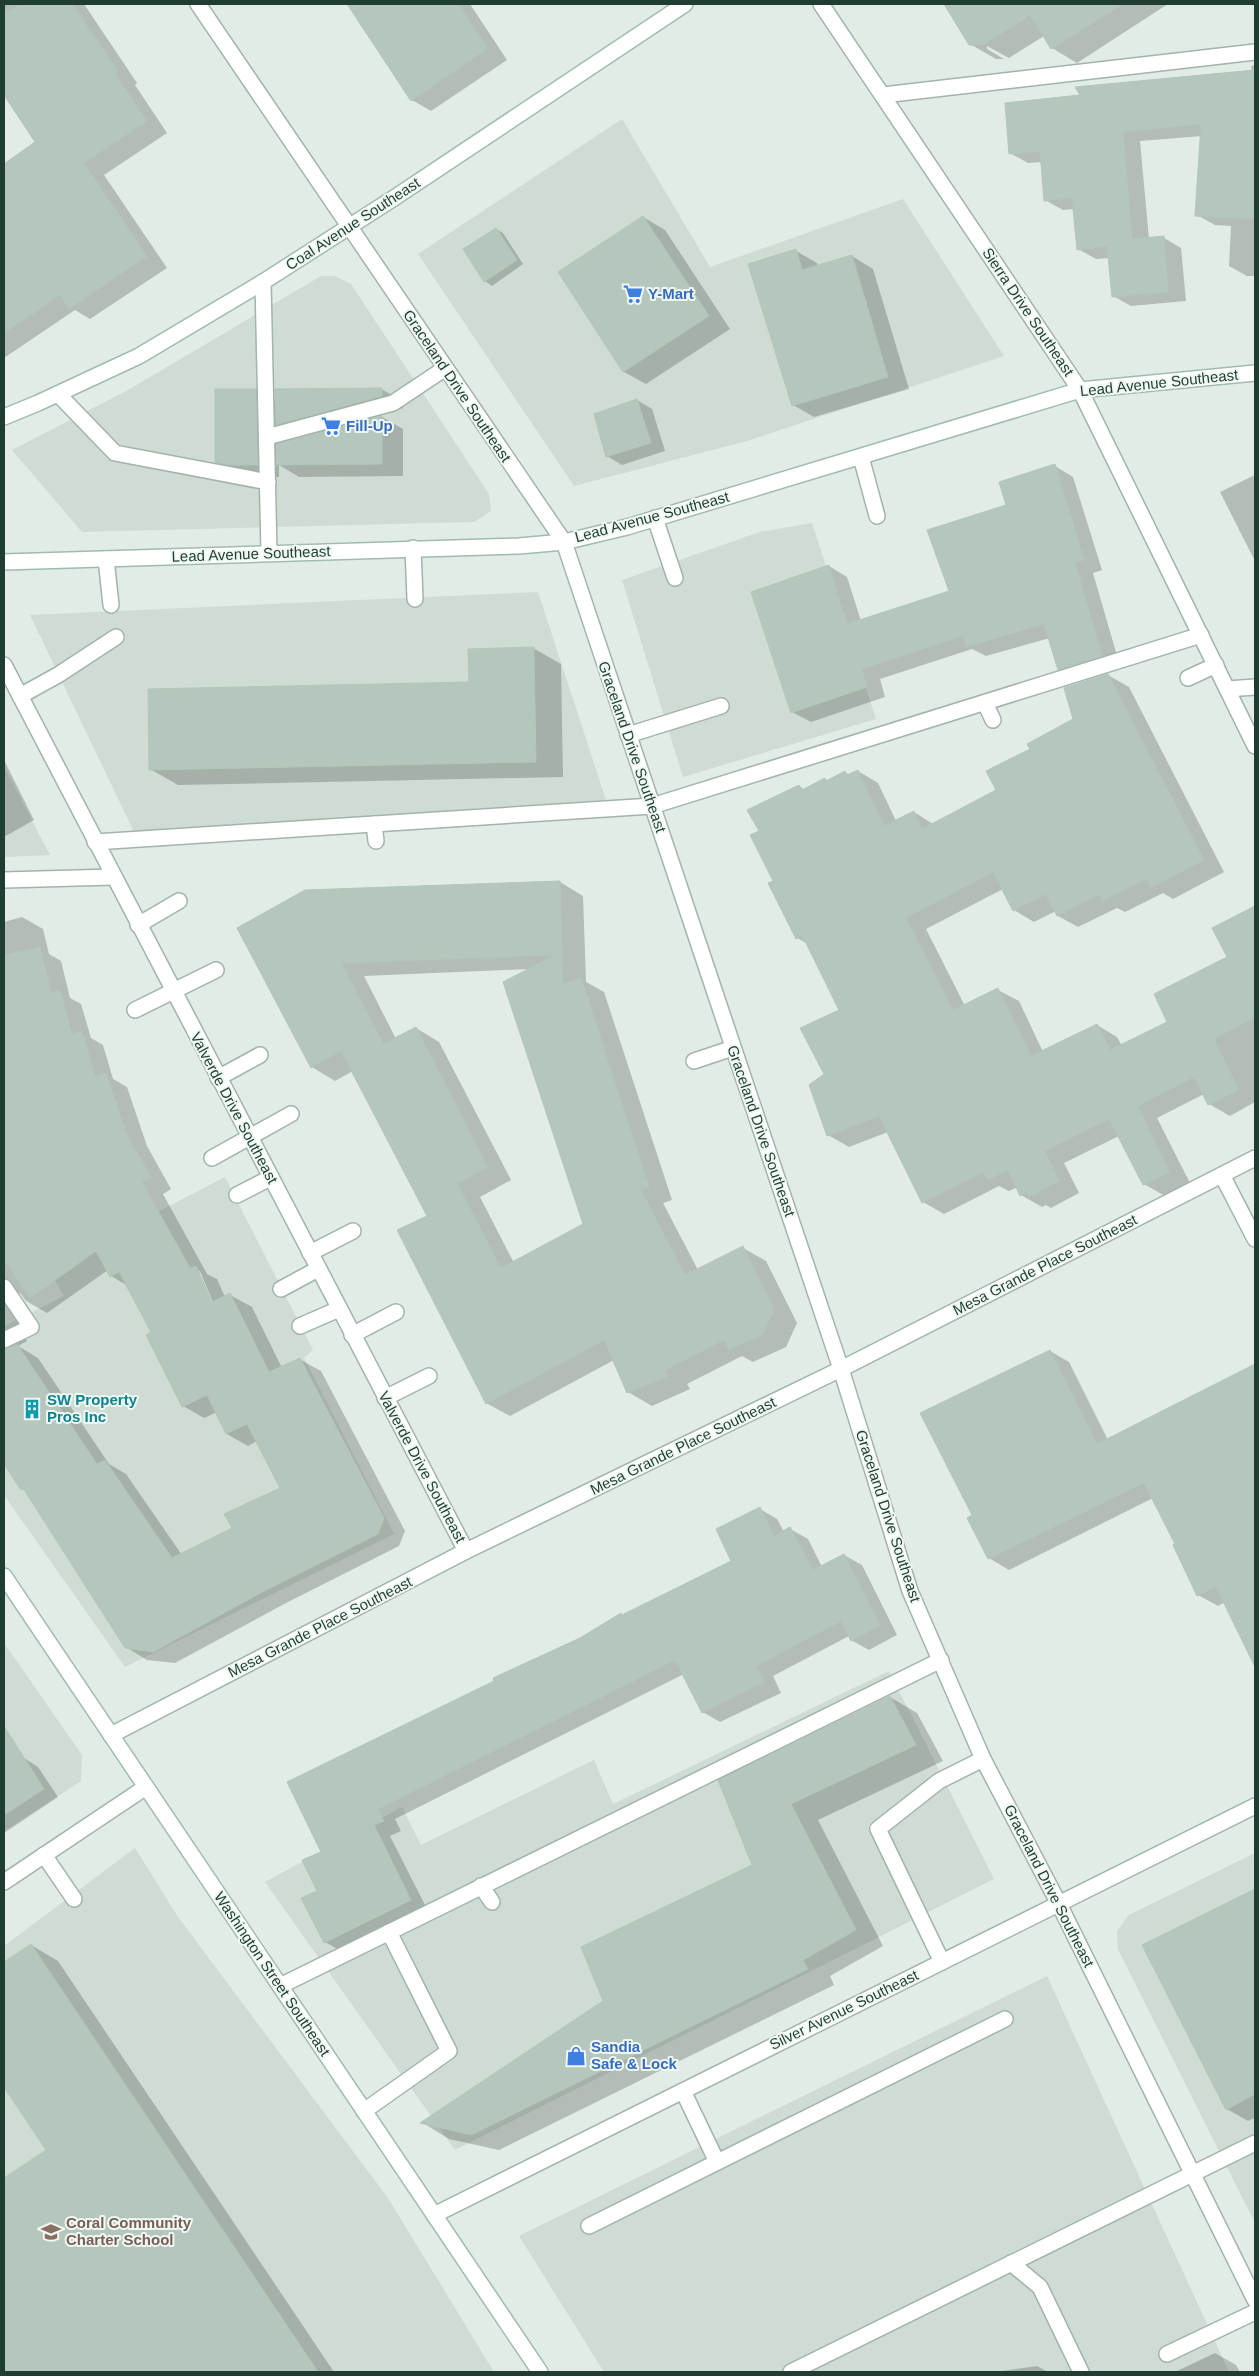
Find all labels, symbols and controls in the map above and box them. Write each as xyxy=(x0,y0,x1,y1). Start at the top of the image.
street label: Coal Avenue Southeast xyxy=(282,173,424,273)
street label: Sierra Drive Southeast xyxy=(979,244,1078,380)
supermarket icon: Y-Mart xyxy=(622,283,644,305)
place label: Y-Mart xyxy=(648,285,694,302)
street label: Graceland Drive Southeast xyxy=(400,306,515,466)
street label: Lead Avenue Southeast xyxy=(1079,366,1240,399)
supermarket icon: Fill-Up xyxy=(320,415,342,437)
place label: Fill-Up xyxy=(346,417,393,434)
street label: Lead Avenue Southeast xyxy=(573,488,732,545)
street label: Lead Avenue Southeast xyxy=(171,542,332,565)
street label: Graceland Drive Southeast xyxy=(595,659,670,836)
street label: Valverde Drive Southeast xyxy=(187,1029,282,1187)
street label: Graceland Drive Southeast xyxy=(724,1043,799,1220)
street label: Mesa Grande Place Southeast xyxy=(950,1210,1140,1319)
street label: Valverde Drive Southeast xyxy=(375,1388,470,1546)
place label: SW Property Pros Inc xyxy=(47,1391,138,1425)
street label: Mesa Grande Place Southeast xyxy=(587,1393,779,1498)
building icon: SW Property Pros Inc xyxy=(21,1398,43,1420)
street label: Graceland Drive Southeast xyxy=(853,1428,925,1605)
street label: Mesa Grande Place Southeast xyxy=(225,1572,415,1681)
street label: Graceland Drive Southeast xyxy=(1001,1802,1098,1971)
street label: Washington Street Southeast xyxy=(211,1888,334,2060)
street label: Silver Avenue Southeast xyxy=(767,1966,922,2053)
place label: Sandia Safe & Lock xyxy=(591,2038,678,2072)
shop icon: Sandia Safe & Lock xyxy=(565,2045,587,2067)
place label: Coral Community Charter School xyxy=(66,2214,192,2248)
school or university icon: Coral Community Charter School xyxy=(40,2221,62,2243)

